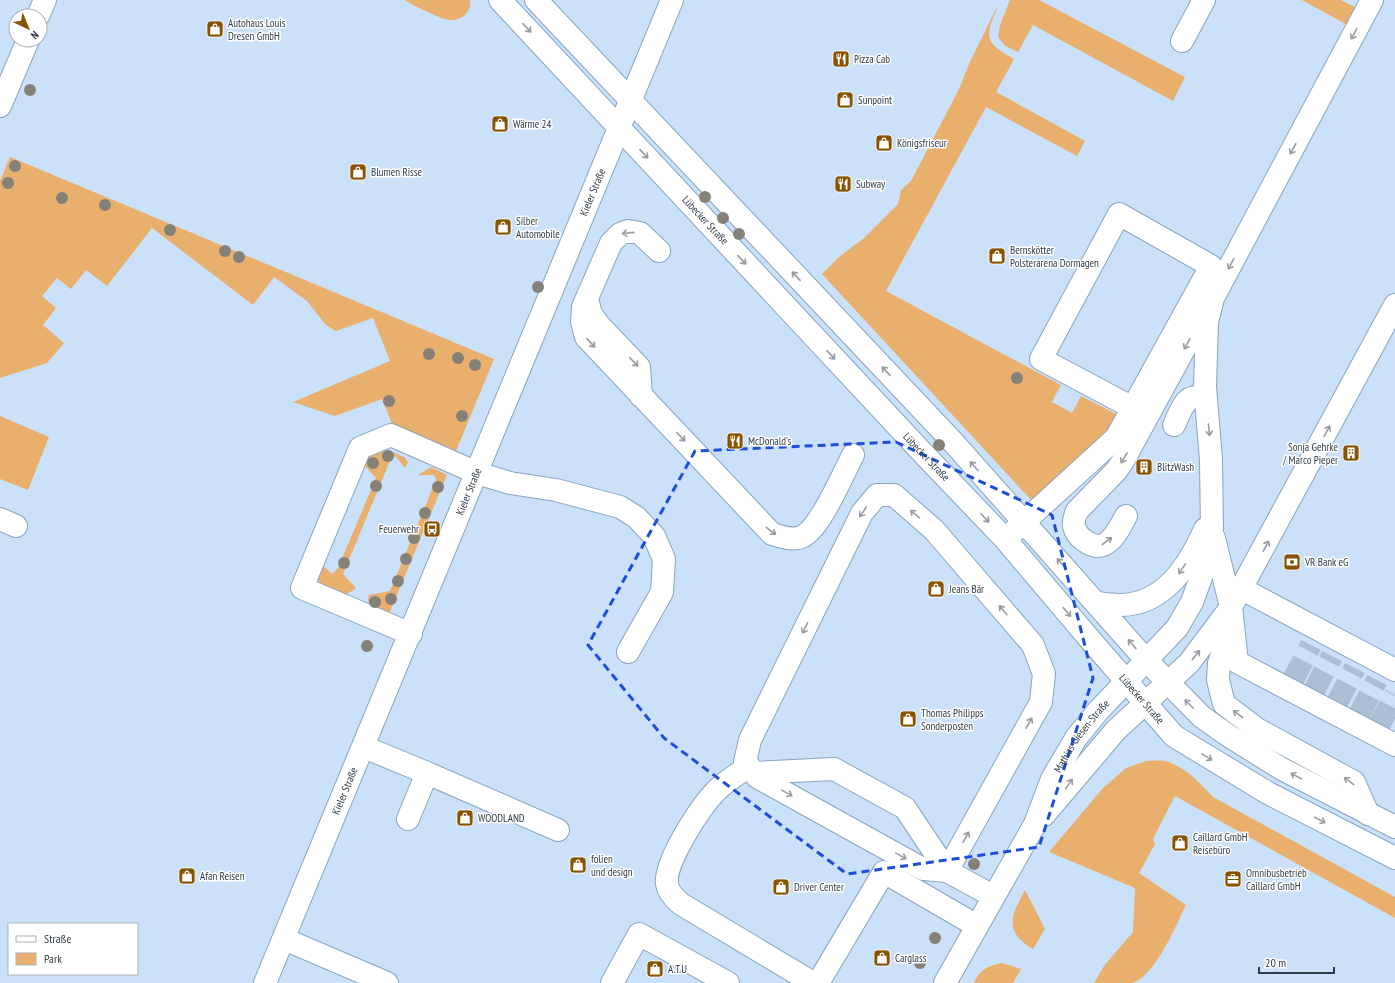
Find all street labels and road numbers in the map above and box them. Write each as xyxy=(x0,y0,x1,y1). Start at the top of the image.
street label: Kieler Straße xyxy=(576,166,609,218)
street label: Lübecker Straße xyxy=(679,193,732,248)
street label: Lübecker Straße xyxy=(900,430,953,484)
street label: Kieler Straße xyxy=(452,465,485,517)
street label: Lübecker Straße xyxy=(1116,671,1168,727)
street label: Mathias-Giesen-Straße xyxy=(1050,696,1113,775)
street label: Kieler Straße xyxy=(329,765,361,817)

